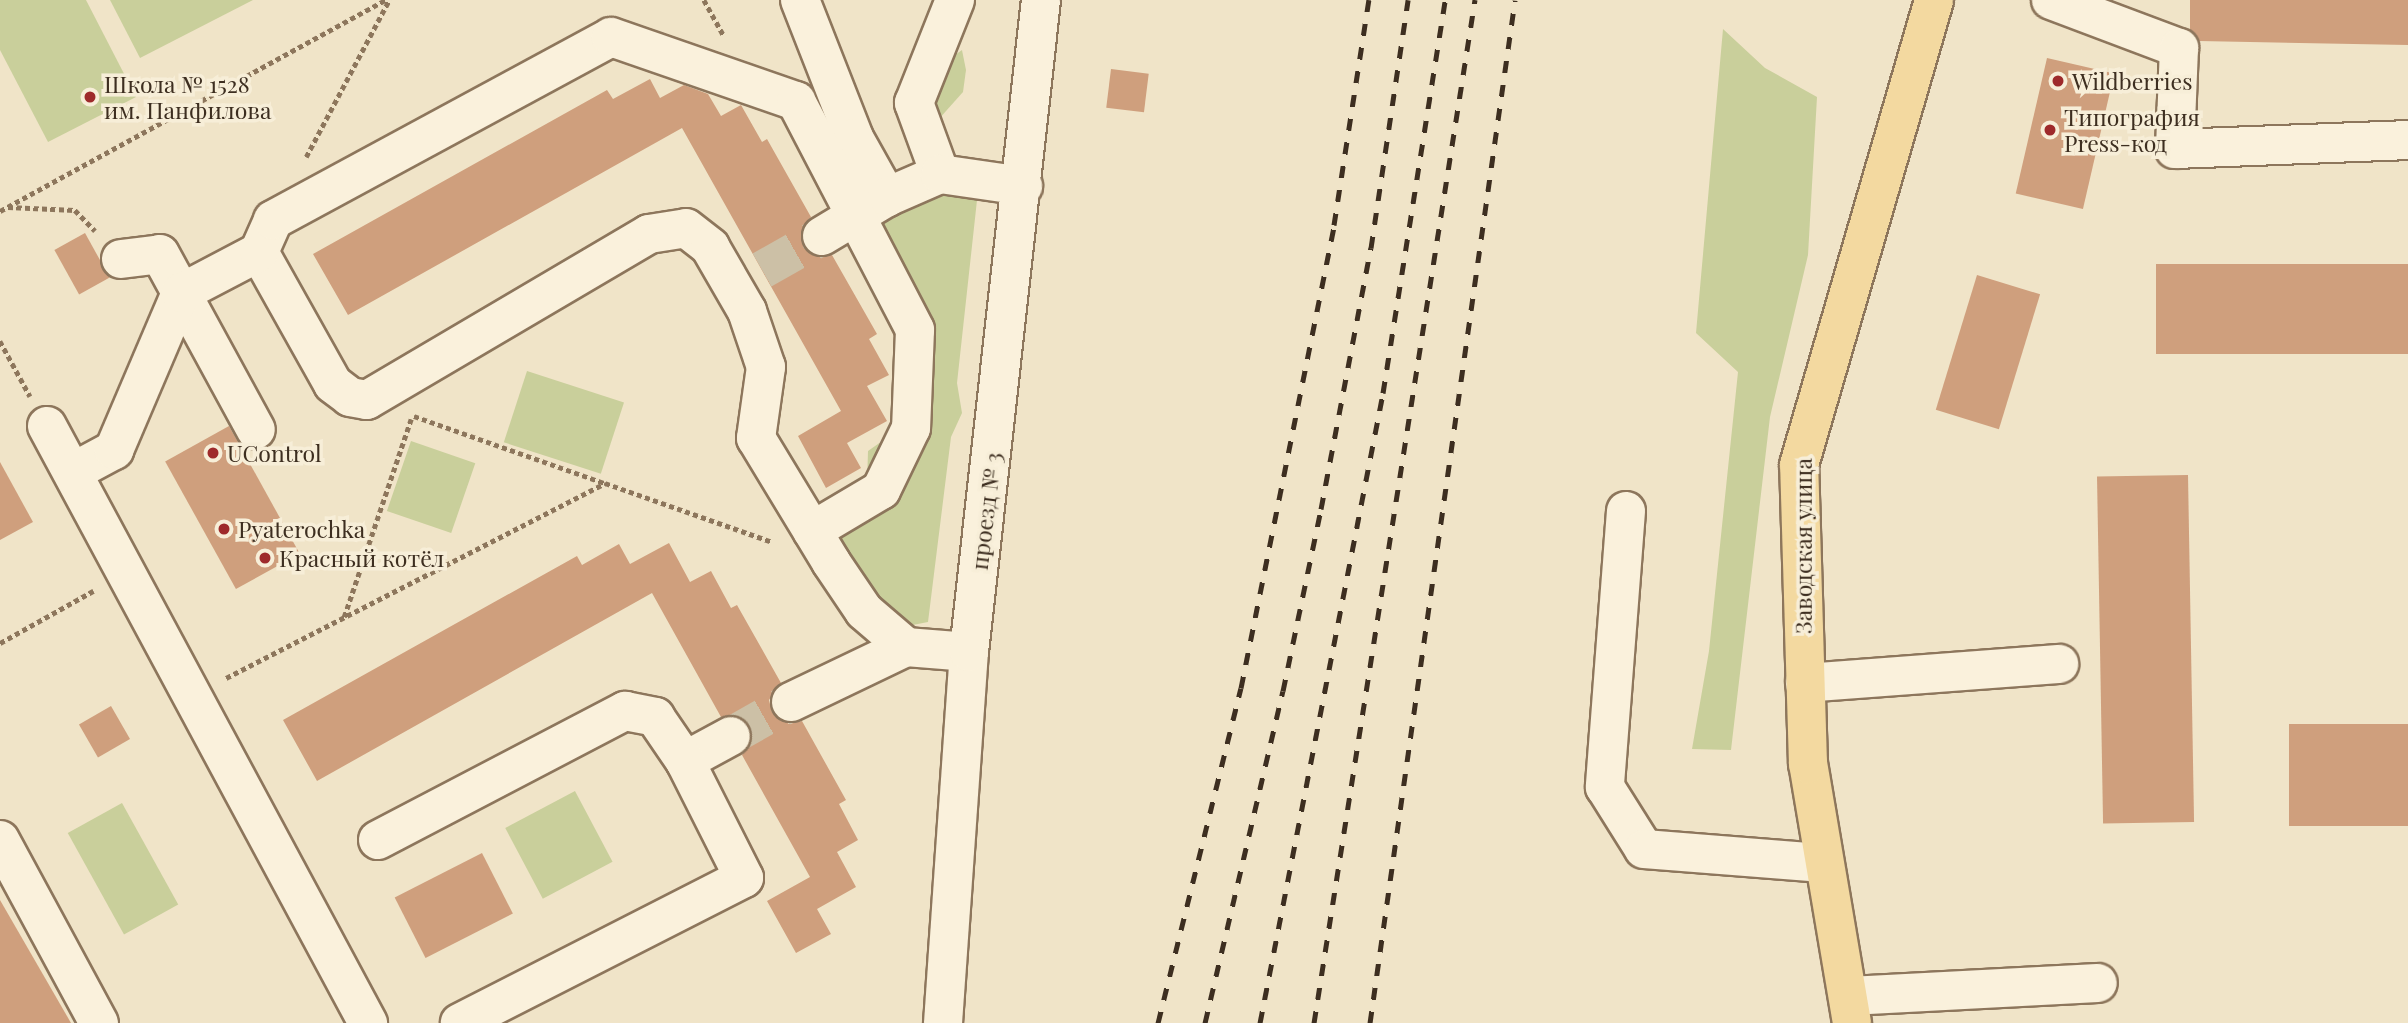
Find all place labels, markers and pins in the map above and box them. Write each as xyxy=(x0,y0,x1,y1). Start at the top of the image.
place label: Wildberries xyxy=(2072,67,2192,95)
place label: Школа № 1528 им. Панфилова xyxy=(104,70,271,124)
marker: Wildberries xyxy=(2050,73,2066,89)
marker: Школа № 1528 им. Панфилова xyxy=(82,89,98,105)
place label: Типография Press-код xyxy=(2064,103,2200,157)
marker: Типография Press-код xyxy=(2042,122,2058,138)
place label: UControl xyxy=(227,439,322,467)
marker: UControl xyxy=(205,445,221,461)
place label: Pyaterochka xyxy=(238,515,365,543)
marker: Pyaterochka xyxy=(216,521,232,537)
place label: Красный котёл xyxy=(279,544,444,572)
marker: Красный котёл xyxy=(257,550,273,566)

